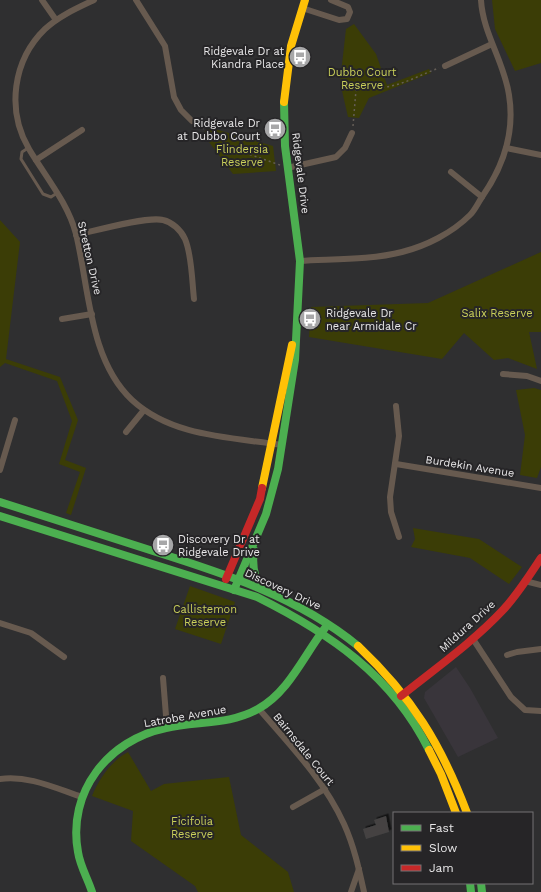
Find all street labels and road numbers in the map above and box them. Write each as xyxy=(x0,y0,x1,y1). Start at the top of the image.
street label: Ridgevale Drive xyxy=(289,132,312,214)
street label: Stretton Drive xyxy=(75,220,104,296)
street label: Burdekin Avenue xyxy=(425,453,515,480)
street label: Discovery Drive xyxy=(243,566,323,613)
street label: Mildura Drive xyxy=(437,598,498,655)
street label: Latrobe Avenue xyxy=(143,703,227,730)
street label: Bairnsdale Court xyxy=(270,710,337,789)

